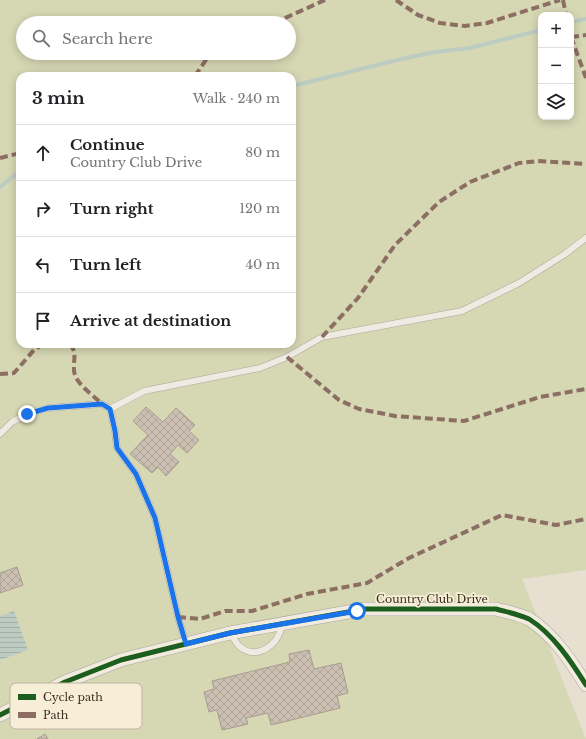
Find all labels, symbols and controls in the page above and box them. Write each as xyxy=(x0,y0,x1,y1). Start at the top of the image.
map controls xyxy=(538,12,574,120)
button: + xyxy=(538,12,574,48)
search box xyxy=(16,16,296,60)
icon: search xyxy=(30,27,52,49)
text: Search here xyxy=(62,29,153,48)
button: − xyxy=(538,48,574,84)
button: layers xyxy=(538,84,574,120)
text: 3 min xyxy=(32,88,85,109)
text: Walk · 240 m xyxy=(193,90,280,107)
text: Continue xyxy=(70,135,145,154)
icon: ahead xyxy=(32,142,54,164)
text: 80 m xyxy=(245,144,280,161)
text: Country Club Drive xyxy=(70,154,202,171)
icon: right xyxy=(32,198,54,220)
text: Turn right xyxy=(70,199,153,218)
text: 120 m xyxy=(239,200,280,217)
icon: left xyxy=(32,254,54,276)
text: Turn left xyxy=(70,255,141,274)
text: 40 m xyxy=(245,256,280,273)
icon: arrive xyxy=(32,310,54,332)
text: Arrive at destination xyxy=(70,311,231,330)
route end xyxy=(18,405,36,423)
street label: Country Club Drive xyxy=(376,592,488,606)
route start xyxy=(348,602,366,620)
legend xyxy=(10,683,142,729)
text: Cycle path xyxy=(43,690,103,704)
text: Path xyxy=(43,708,69,722)

